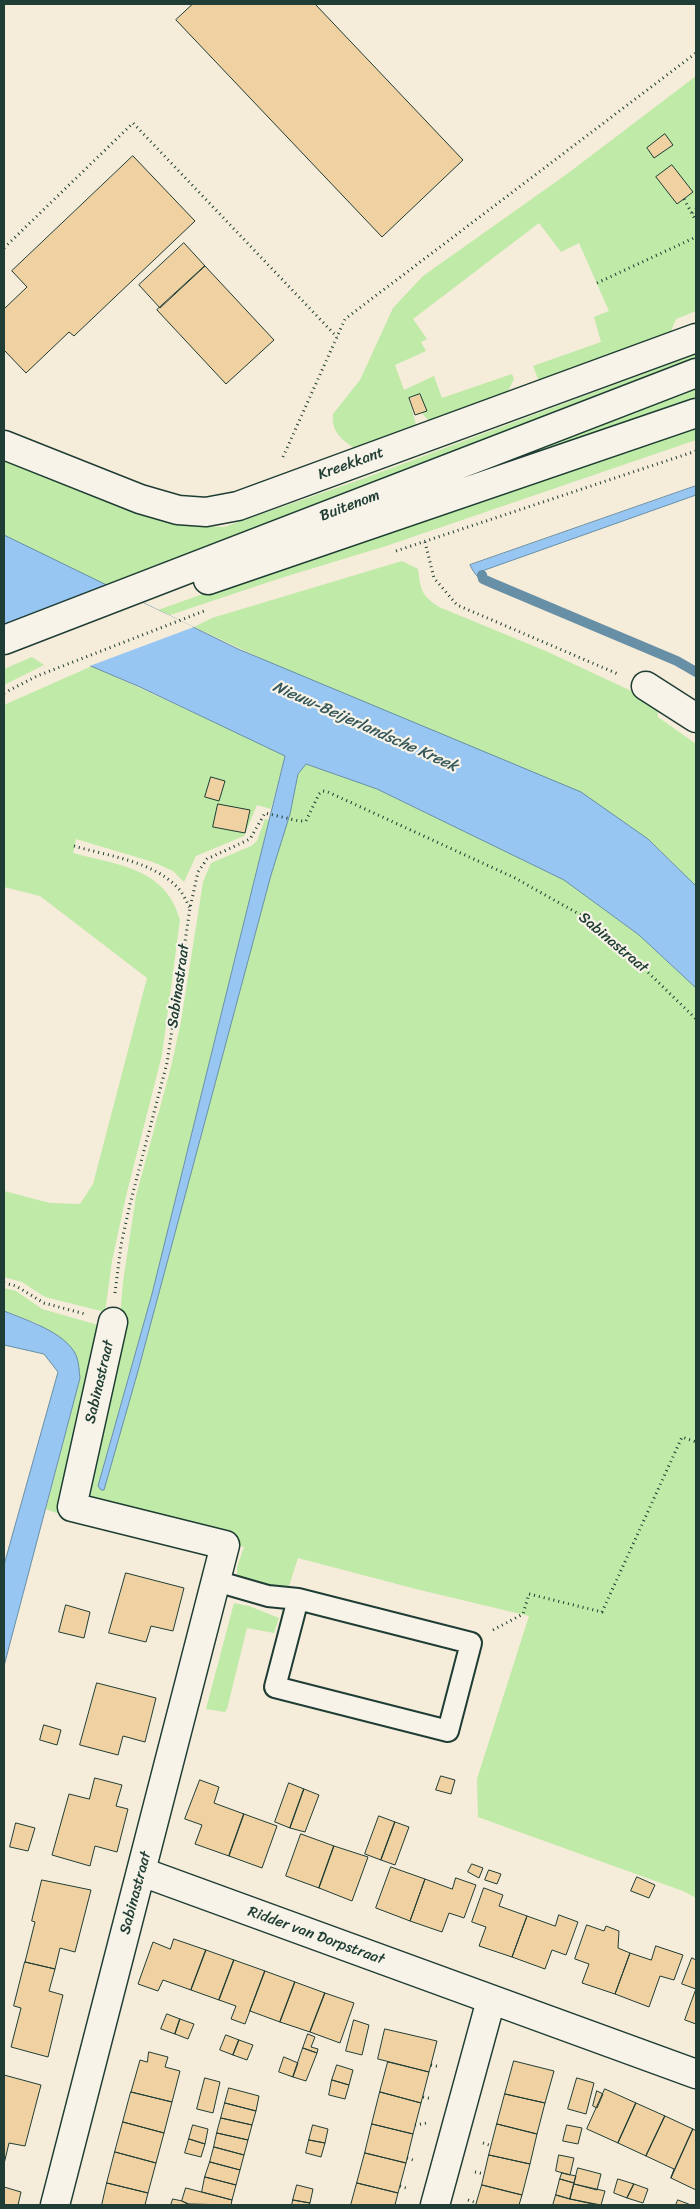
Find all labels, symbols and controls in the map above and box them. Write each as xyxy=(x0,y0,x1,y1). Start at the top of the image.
street label: Kreekkant xyxy=(316,444,386,484)
street label: Buitenom xyxy=(318,486,382,526)
water label: Nieuw-Beijerlandsche Kreek xyxy=(270,678,460,776)
street label: Sabinastraat xyxy=(575,909,651,977)
street label: Sabinastraat xyxy=(164,943,194,1029)
street label: Sabinastraat xyxy=(82,1339,118,1425)
street label: Sabinastraat xyxy=(116,1850,156,1936)
street label: Ridder van Dorpstraat xyxy=(245,1903,387,1969)

